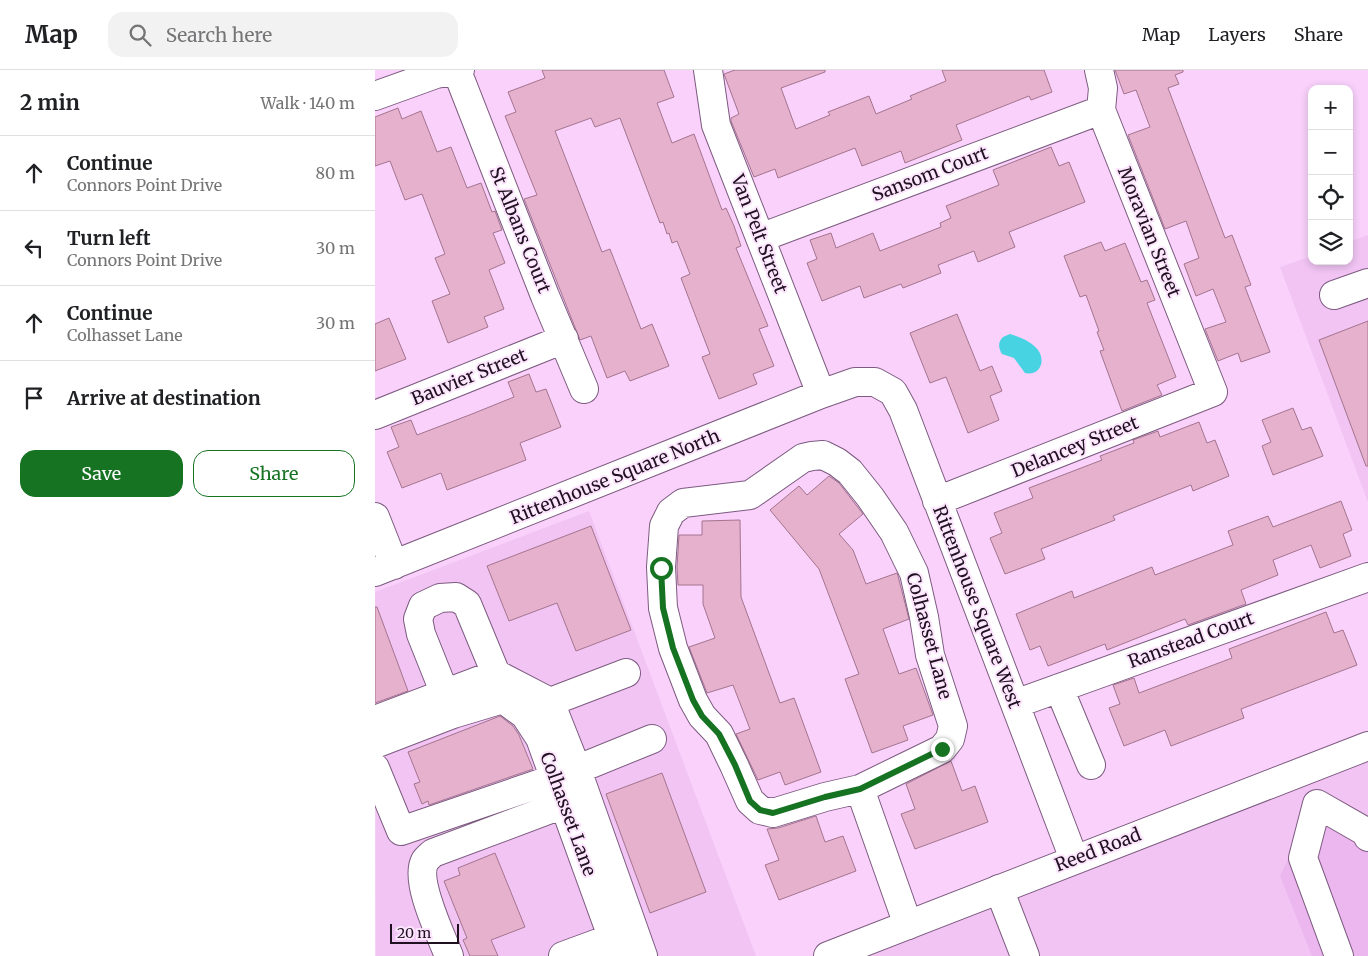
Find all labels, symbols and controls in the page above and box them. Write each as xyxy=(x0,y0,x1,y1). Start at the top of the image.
search box xyxy=(108,12,458,57)
text: Map xyxy=(25,19,78,50)
icon: search xyxy=(126,21,154,49)
text: Search here xyxy=(166,23,272,47)
text: Map xyxy=(1142,23,1180,46)
text: Layers xyxy=(1208,23,1266,46)
text: Share xyxy=(1294,23,1343,46)
map controls xyxy=(1308,85,1353,265)
button: + xyxy=(1308,85,1353,130)
text: 2 min xyxy=(20,89,80,116)
text: Walk · 140 m xyxy=(261,93,355,113)
button: − xyxy=(1308,130,1353,175)
street label: Sansom Court xyxy=(869,141,991,206)
text: Continue xyxy=(67,151,153,175)
icon: ahead xyxy=(20,159,48,187)
text: 80 m xyxy=(316,163,355,183)
street label: St Albans Court xyxy=(485,163,556,296)
street label: Moravian Street xyxy=(1113,163,1186,300)
street label: Van Pelt Street xyxy=(726,170,793,297)
text: Connors Point Drive xyxy=(67,175,222,195)
button: locate xyxy=(1308,175,1353,220)
button: layers xyxy=(1308,220,1353,265)
text: Turn left xyxy=(67,226,151,250)
icon: left xyxy=(20,234,48,262)
text: 30 m xyxy=(316,238,355,258)
text: Connors Point Drive xyxy=(67,250,222,270)
text: Continue xyxy=(67,301,153,325)
icon: ahead xyxy=(20,309,48,337)
text: 30 m xyxy=(316,313,355,333)
text: Colhasset Lane xyxy=(67,325,183,345)
street label: Bauvier Street xyxy=(408,343,530,410)
icon: arrive xyxy=(20,384,48,412)
text: Arrive at destination xyxy=(67,386,261,410)
street label: Delancey Street xyxy=(1008,411,1142,482)
street label: Rittenhouse Square North xyxy=(507,424,723,529)
button: Save xyxy=(20,450,183,497)
button: Share xyxy=(193,450,355,497)
street label: Rittenhouse Square West xyxy=(928,502,1027,712)
route start xyxy=(650,557,673,580)
street label: Colhasset Lane xyxy=(902,570,957,702)
street label: Ranstead Court xyxy=(1125,606,1257,673)
route end xyxy=(931,738,954,761)
street label: Colhasset Lane xyxy=(535,749,602,879)
street label: Reed Road xyxy=(1051,823,1144,877)
scale bar xyxy=(390,921,459,944)
text: 20 m xyxy=(397,924,431,942)

